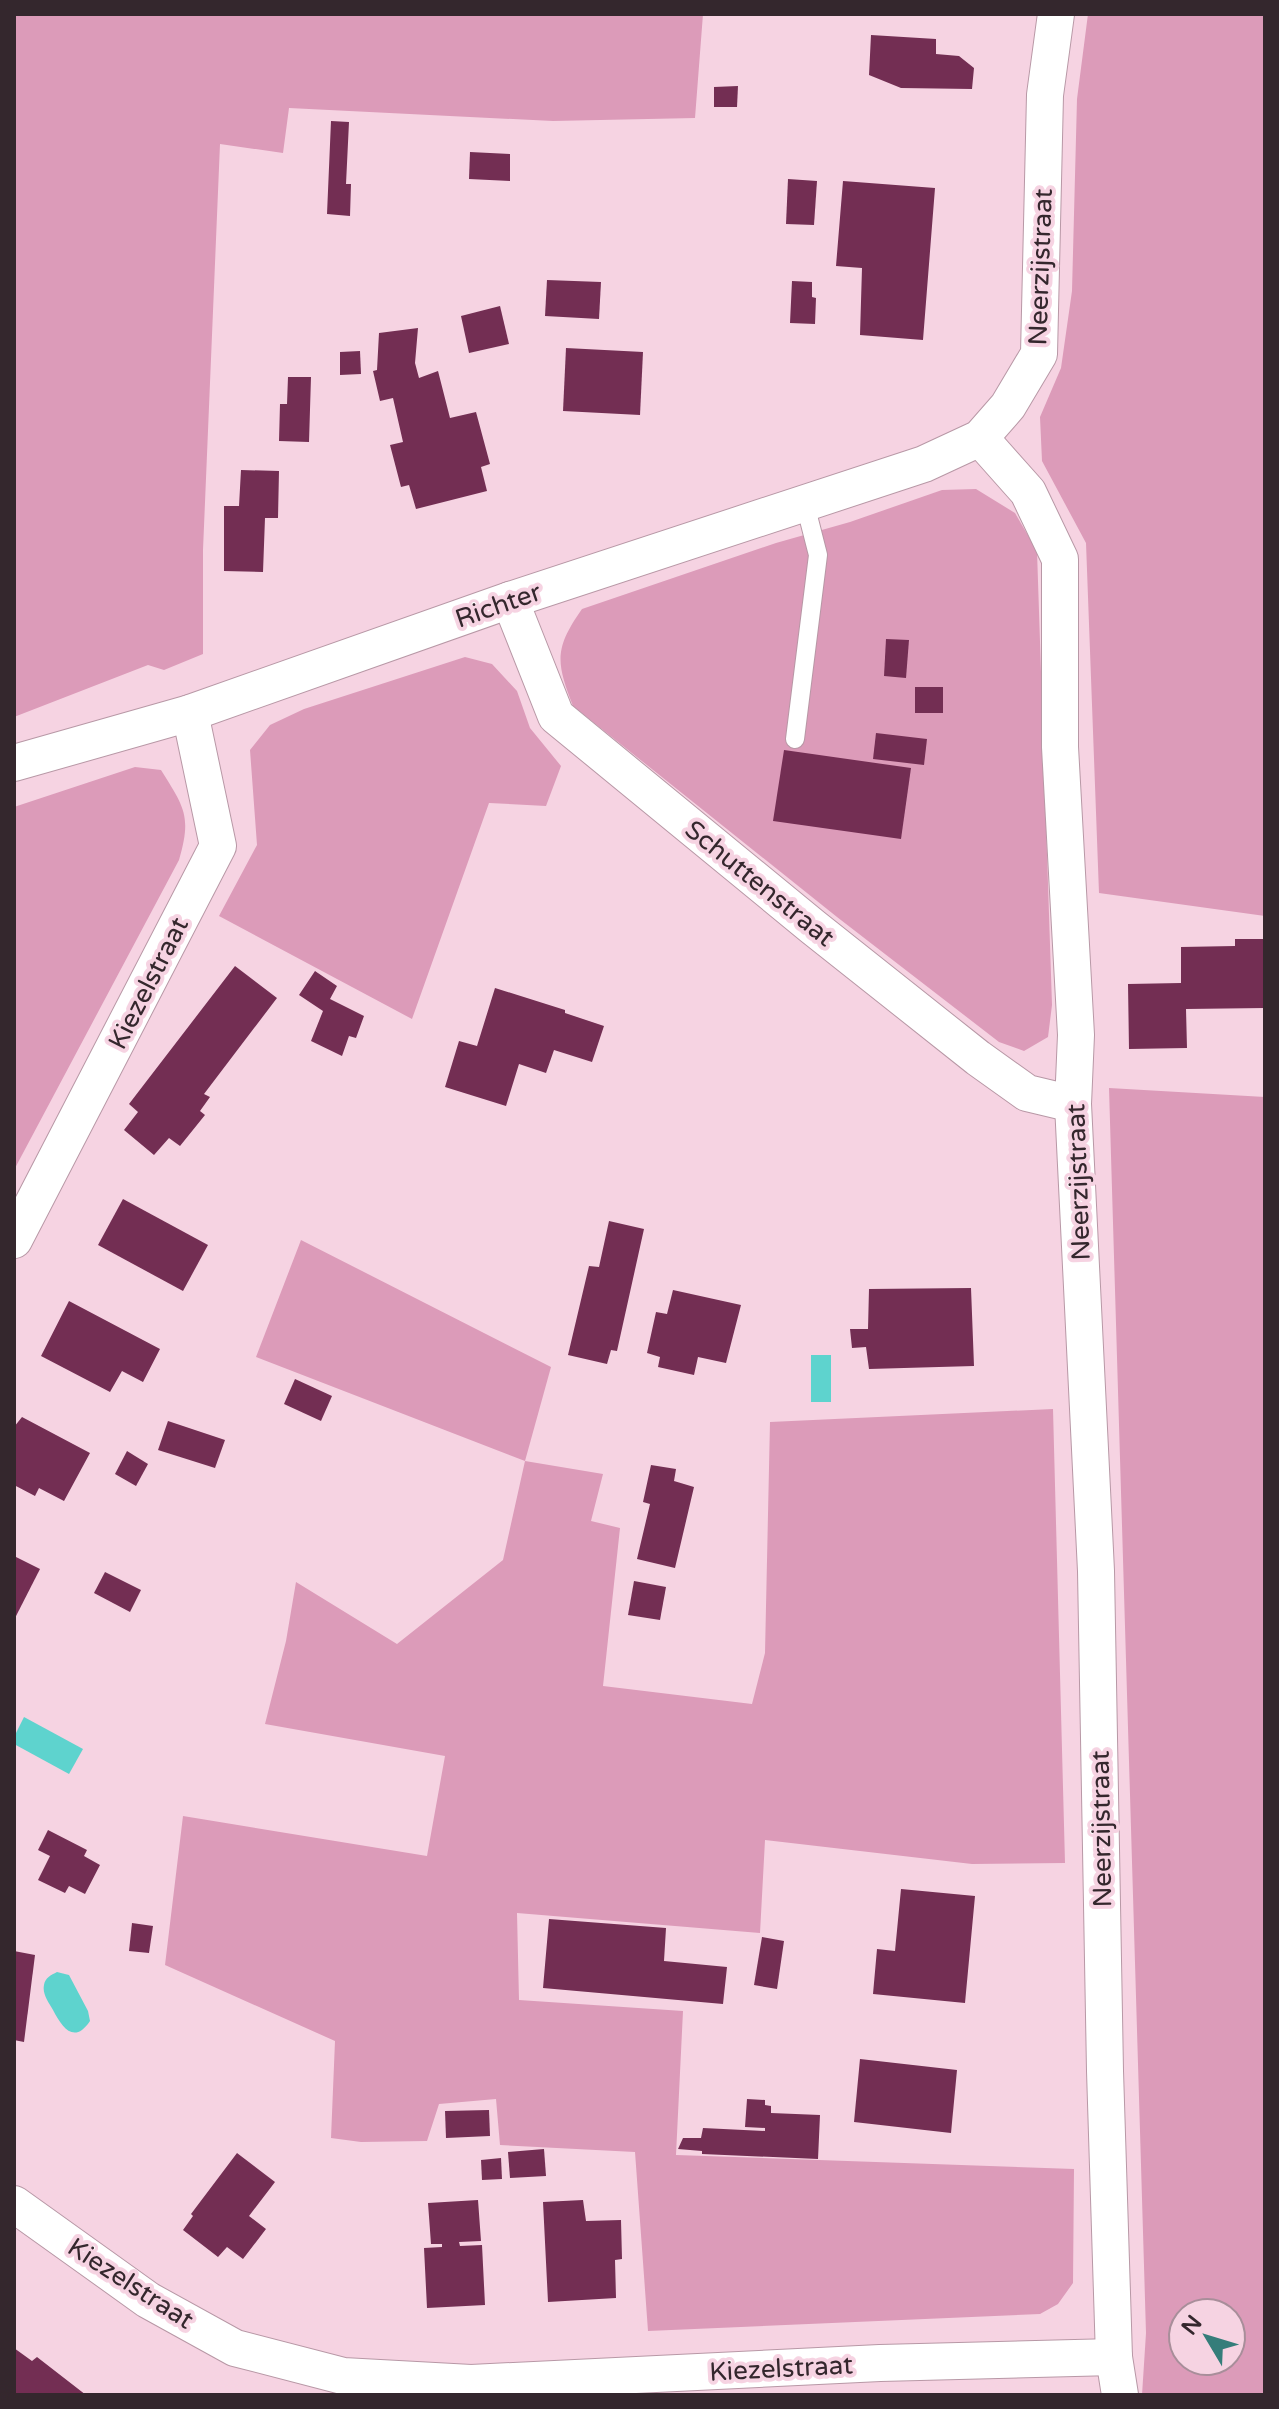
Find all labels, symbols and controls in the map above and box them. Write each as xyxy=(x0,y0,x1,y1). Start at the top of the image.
street label: Neerzijstraat xyxy=(1022,188,1059,346)
street label: Richter xyxy=(451,576,545,635)
street label: Schuttenstraat xyxy=(679,814,841,953)
street label: Kiezelstraat xyxy=(102,912,195,1054)
street label: Neerzijstraat xyxy=(1060,1103,1097,1261)
street label: Neerzijstraat xyxy=(1085,1750,1118,1908)
street label: Kiezelstraat xyxy=(62,2231,200,2336)
north arrow xyxy=(1167,2297,1247,2377)
text: N xyxy=(1176,2310,1208,2340)
street label: Kiezelstraat xyxy=(708,2349,854,2388)

